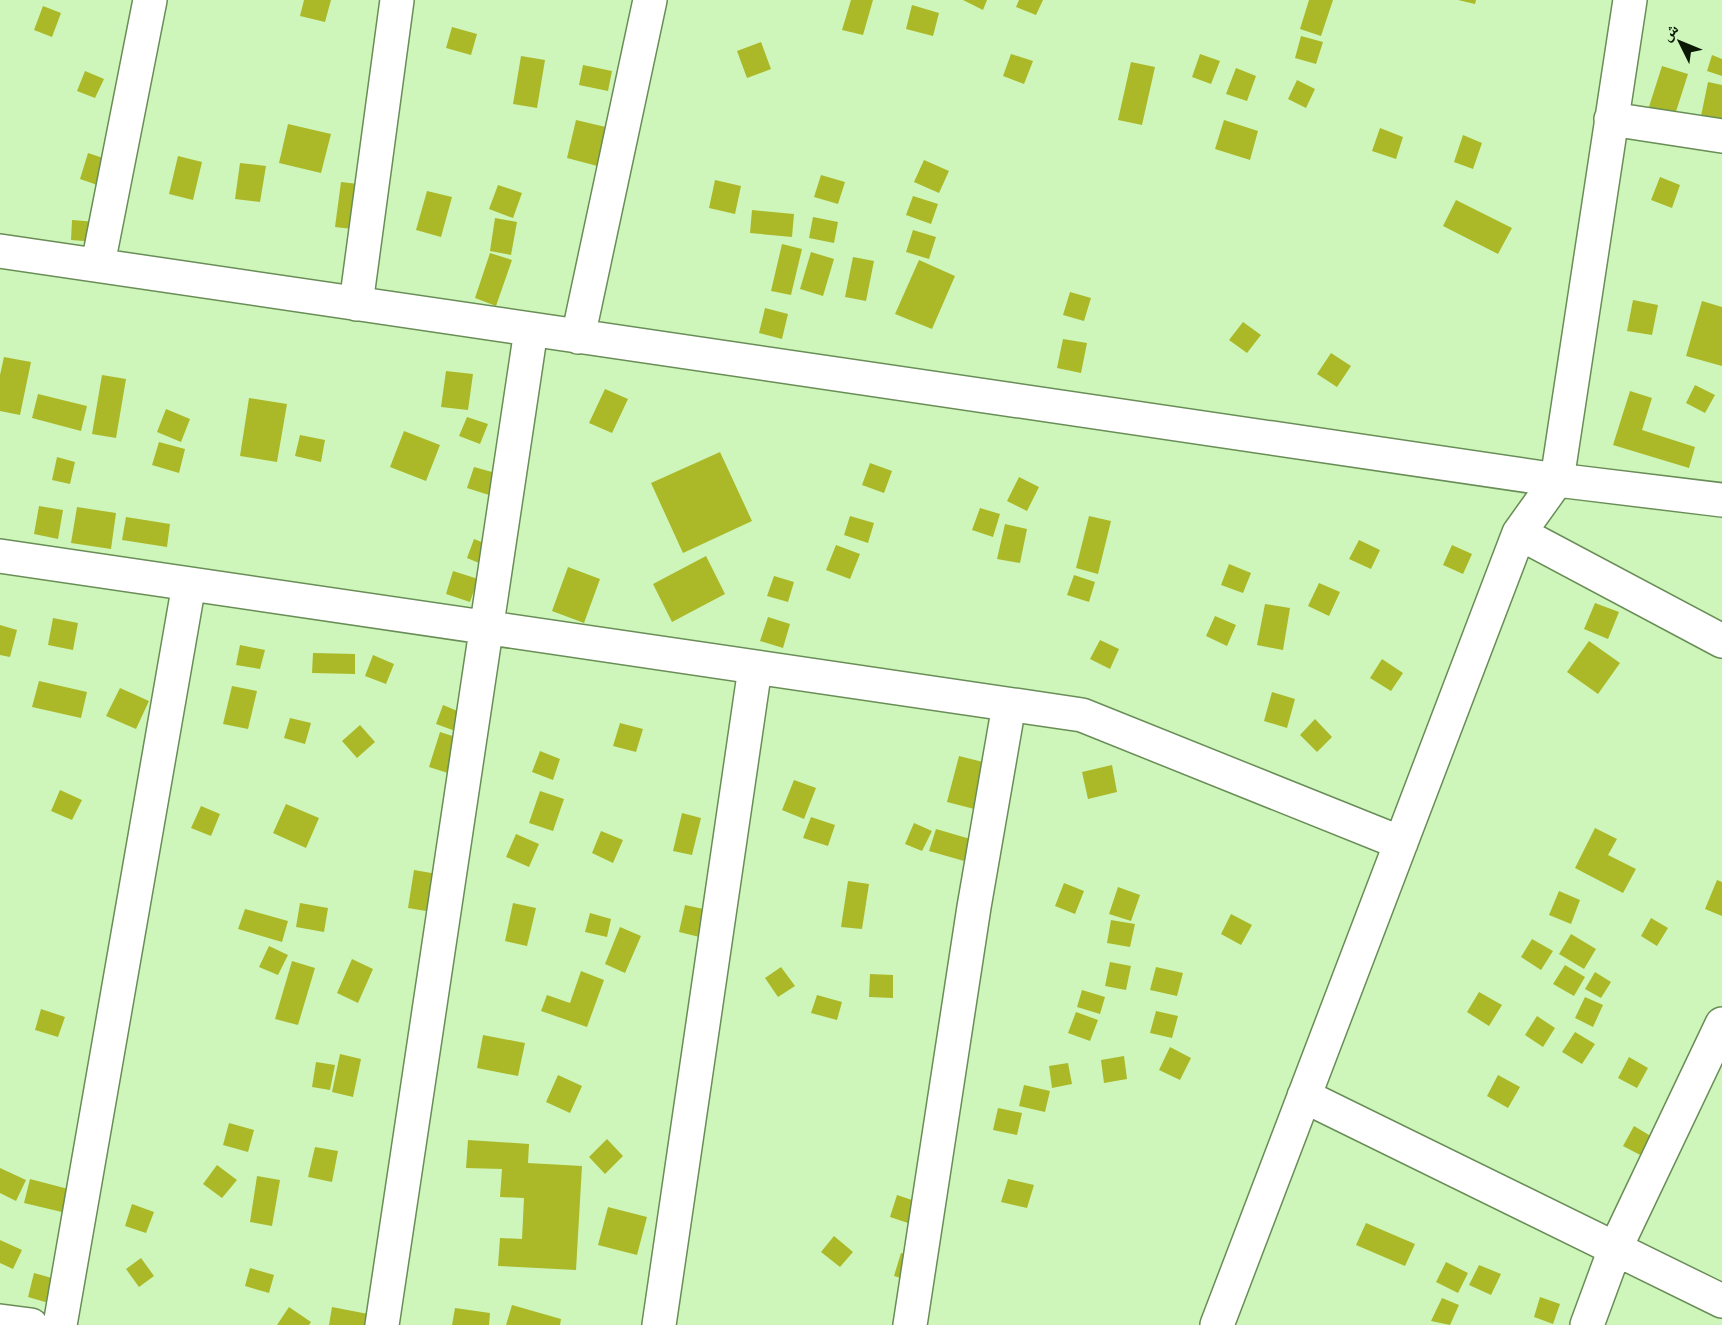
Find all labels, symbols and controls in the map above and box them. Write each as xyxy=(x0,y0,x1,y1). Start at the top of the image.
north arrow xyxy=(1650,12,1710,72)
text: ش xyxy=(1656,19,1682,45)

